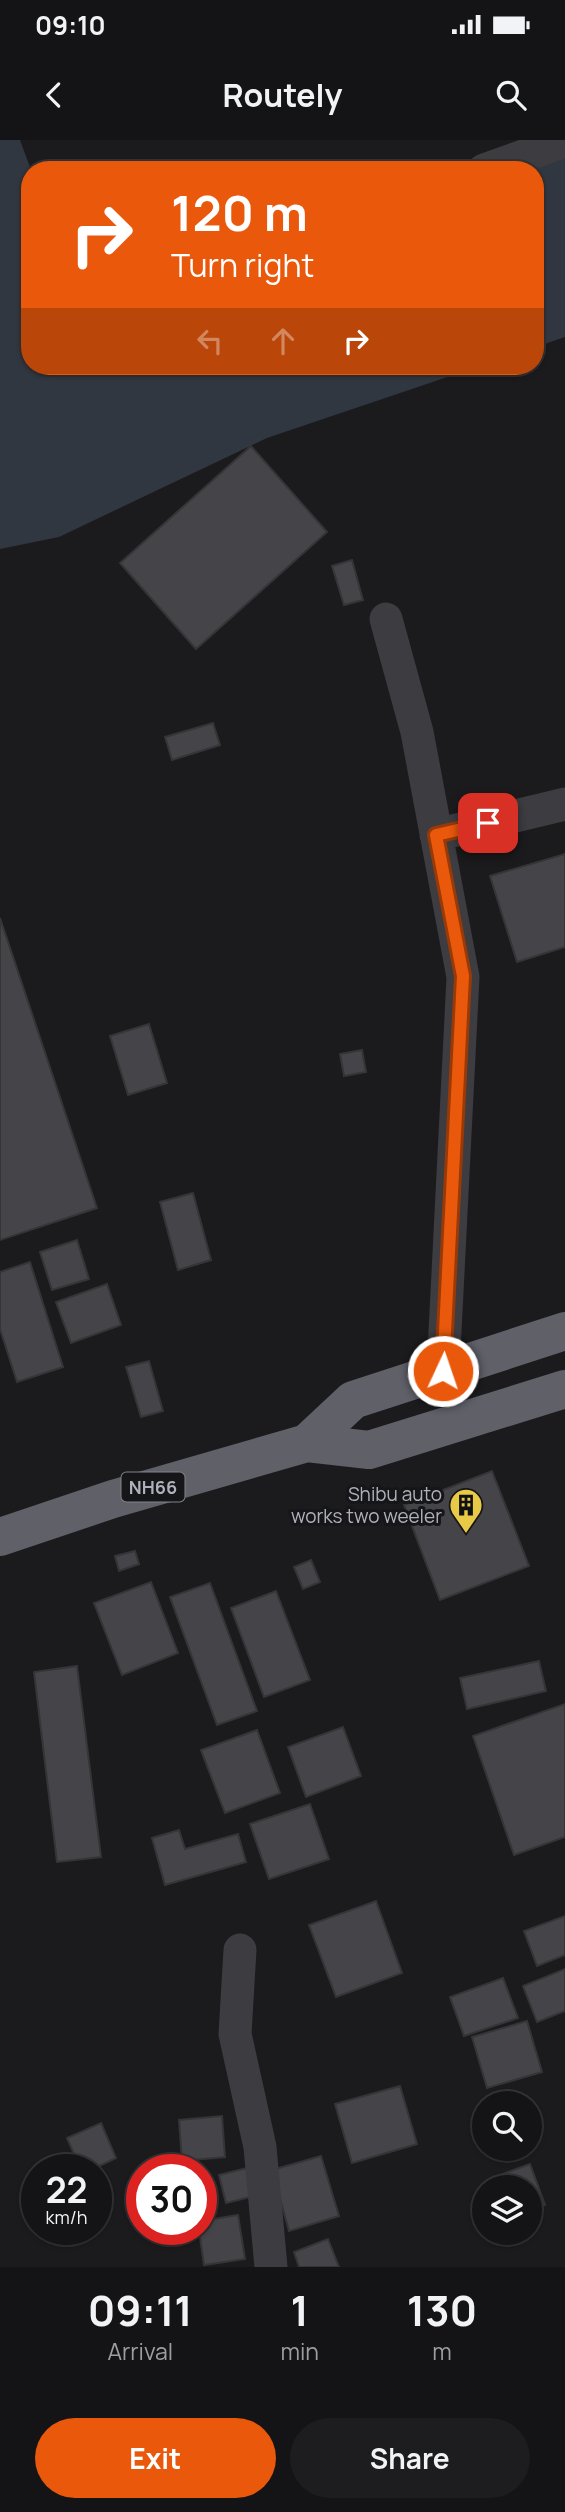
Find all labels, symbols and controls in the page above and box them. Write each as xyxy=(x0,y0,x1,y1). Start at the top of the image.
text: 09:10 xyxy=(35,7,106,43)
text: Routely xyxy=(222,73,343,117)
icon: back xyxy=(35,76,73,114)
icon: search xyxy=(492,76,530,114)
text: 120 m xyxy=(171,179,308,246)
icon: right xyxy=(56,189,147,280)
text: Turn right xyxy=(171,243,314,287)
icon: left xyxy=(191,322,229,360)
icon: ahead xyxy=(264,322,302,360)
icon: right xyxy=(337,322,375,360)
pin xyxy=(458,793,518,853)
icon: arrive xyxy=(469,804,507,842)
position arrow xyxy=(406,1334,480,1408)
road number: NH66 xyxy=(122,1472,184,1502)
place label: Shibu auto works two weeler xyxy=(291,1481,442,1529)
building icon: Shibu auto works two weeler xyxy=(447,1486,485,1535)
map controls xyxy=(472,2091,542,2245)
button: search xyxy=(472,2091,542,2161)
speed limit sign: 30 xyxy=(126,2154,217,2245)
text: 22 xyxy=(46,2166,87,2214)
button: layers xyxy=(472,2175,542,2245)
text: km/h xyxy=(46,2205,87,2229)
text: 09:11 xyxy=(88,2281,193,2339)
text: 1 xyxy=(291,2281,309,2339)
text: 130 xyxy=(407,2281,477,2339)
text: Arrival xyxy=(107,2335,173,2367)
text: min xyxy=(280,2335,319,2367)
text: m xyxy=(432,2335,452,2367)
button: Exit xyxy=(35,2418,276,2498)
button: Share xyxy=(290,2418,530,2498)

